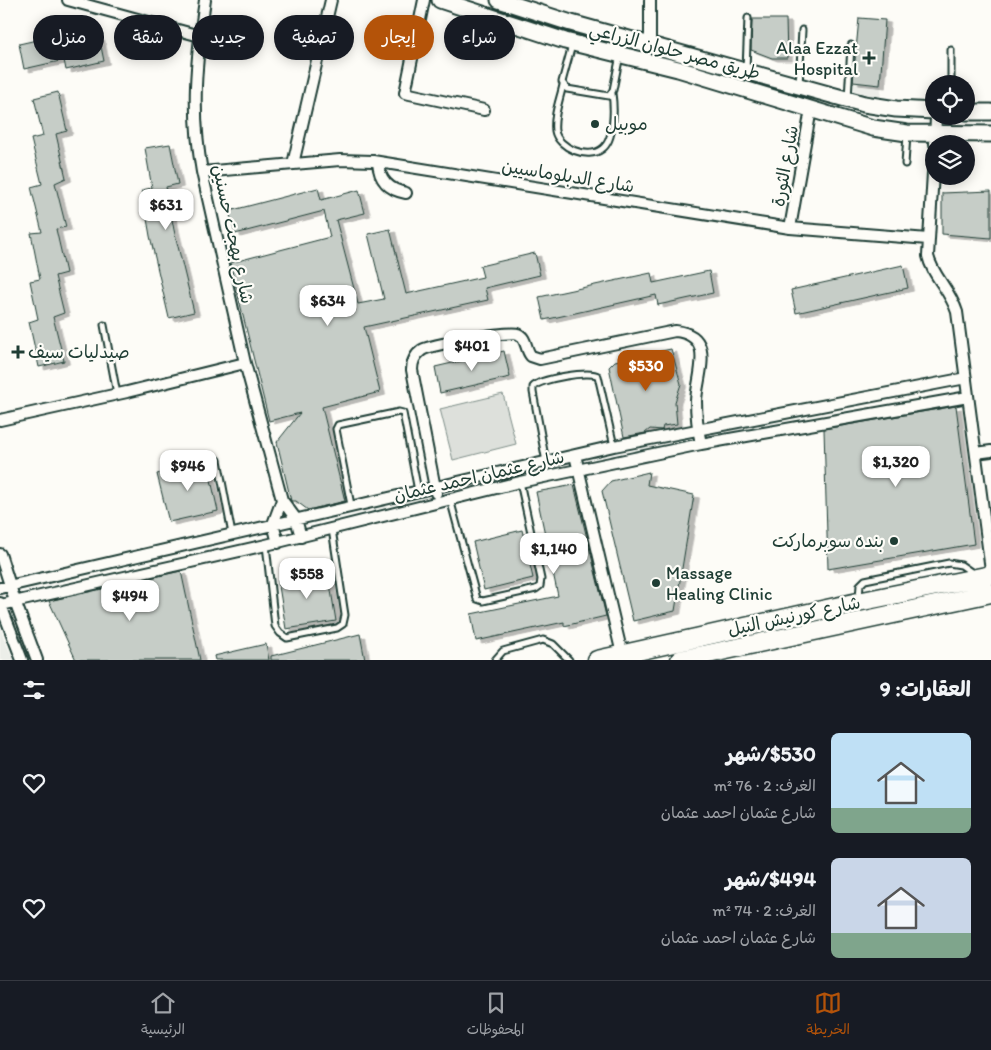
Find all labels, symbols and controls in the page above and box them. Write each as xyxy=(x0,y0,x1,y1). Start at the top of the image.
chip: منزل xyxy=(33,15,104,60)
chip: شقة xyxy=(114,15,182,60)
chip: جديد xyxy=(192,15,264,60)
chip: تصفية xyxy=(274,15,354,60)
chip: إيجار xyxy=(364,15,434,60)
chip: شراء xyxy=(444,15,515,60)
street label: طريق مصر حلوان الزراعي xyxy=(586,18,763,89)
place label: Alaa Ezzat Hospital xyxy=(776,37,858,80)
marker: Alaa Ezzat Hospital xyxy=(862,51,876,65)
map controls xyxy=(925,75,975,185)
button: locate xyxy=(925,75,975,125)
place label: موبيل xyxy=(605,113,648,135)
marker: موبيل xyxy=(589,118,601,130)
street label: شارع الثورة xyxy=(767,124,804,209)
button: layers xyxy=(925,135,975,185)
street label: شارع الدبلوماسيين xyxy=(500,155,636,198)
street label: شارع بهجت حسنين xyxy=(207,162,258,306)
pin: $631 xyxy=(136,188,196,231)
text: $631 xyxy=(150,195,182,214)
pin: $634 xyxy=(298,284,358,327)
text: $634 xyxy=(311,291,345,310)
pin: $401 xyxy=(442,330,502,372)
text: $401 xyxy=(454,336,490,355)
place label: صيدليات سيف xyxy=(28,341,130,363)
marker: صيدليات سيف xyxy=(12,346,24,358)
pin: $530 xyxy=(616,350,676,392)
text: $530 xyxy=(628,356,664,375)
street label: شارع عثمان احمد عثمان xyxy=(391,446,567,507)
pin: $1,320 xyxy=(855,446,937,488)
pin: $946 xyxy=(158,450,218,492)
text: $1,320 xyxy=(873,452,919,471)
text: $946 xyxy=(171,456,205,475)
place label: بنده سوبرماركت xyxy=(772,530,884,552)
pin: $1,140 xyxy=(513,532,595,575)
marker: بنده سوبرماركت xyxy=(888,535,900,547)
text: $1,140 xyxy=(531,539,577,558)
pin: $558 xyxy=(277,558,337,600)
place label: Massage Healing Clinic xyxy=(666,562,772,605)
text: $558 xyxy=(290,564,324,583)
marker: Massage Healing Clinic xyxy=(650,577,662,589)
pin: $494 xyxy=(100,580,160,622)
text: $494 xyxy=(112,586,148,605)
street label: شارع كورنيش النيل xyxy=(726,591,863,642)
icon: filters xyxy=(20,676,48,704)
text: العقارات: 9 xyxy=(880,676,971,701)
text: $530/شهر xyxy=(726,741,816,766)
icon: home xyxy=(871,753,931,813)
icon: heart xyxy=(20,769,48,797)
text: الغرف: 2 · 76 m² xyxy=(714,776,816,795)
text: شارع عثمان احمد عثمان xyxy=(661,803,816,822)
text: $494/شهر xyxy=(725,866,816,891)
icon: home xyxy=(871,878,931,938)
icon: heart xyxy=(20,894,48,922)
text: الغرف: 2 · 74 m² xyxy=(712,901,816,920)
text: شارع عثمان احمد عثمان xyxy=(661,928,816,947)
tab: الرئيسية xyxy=(141,989,185,1042)
tab: المحفوظات xyxy=(467,989,524,1042)
tab: الخريطة xyxy=(806,989,850,1042)

